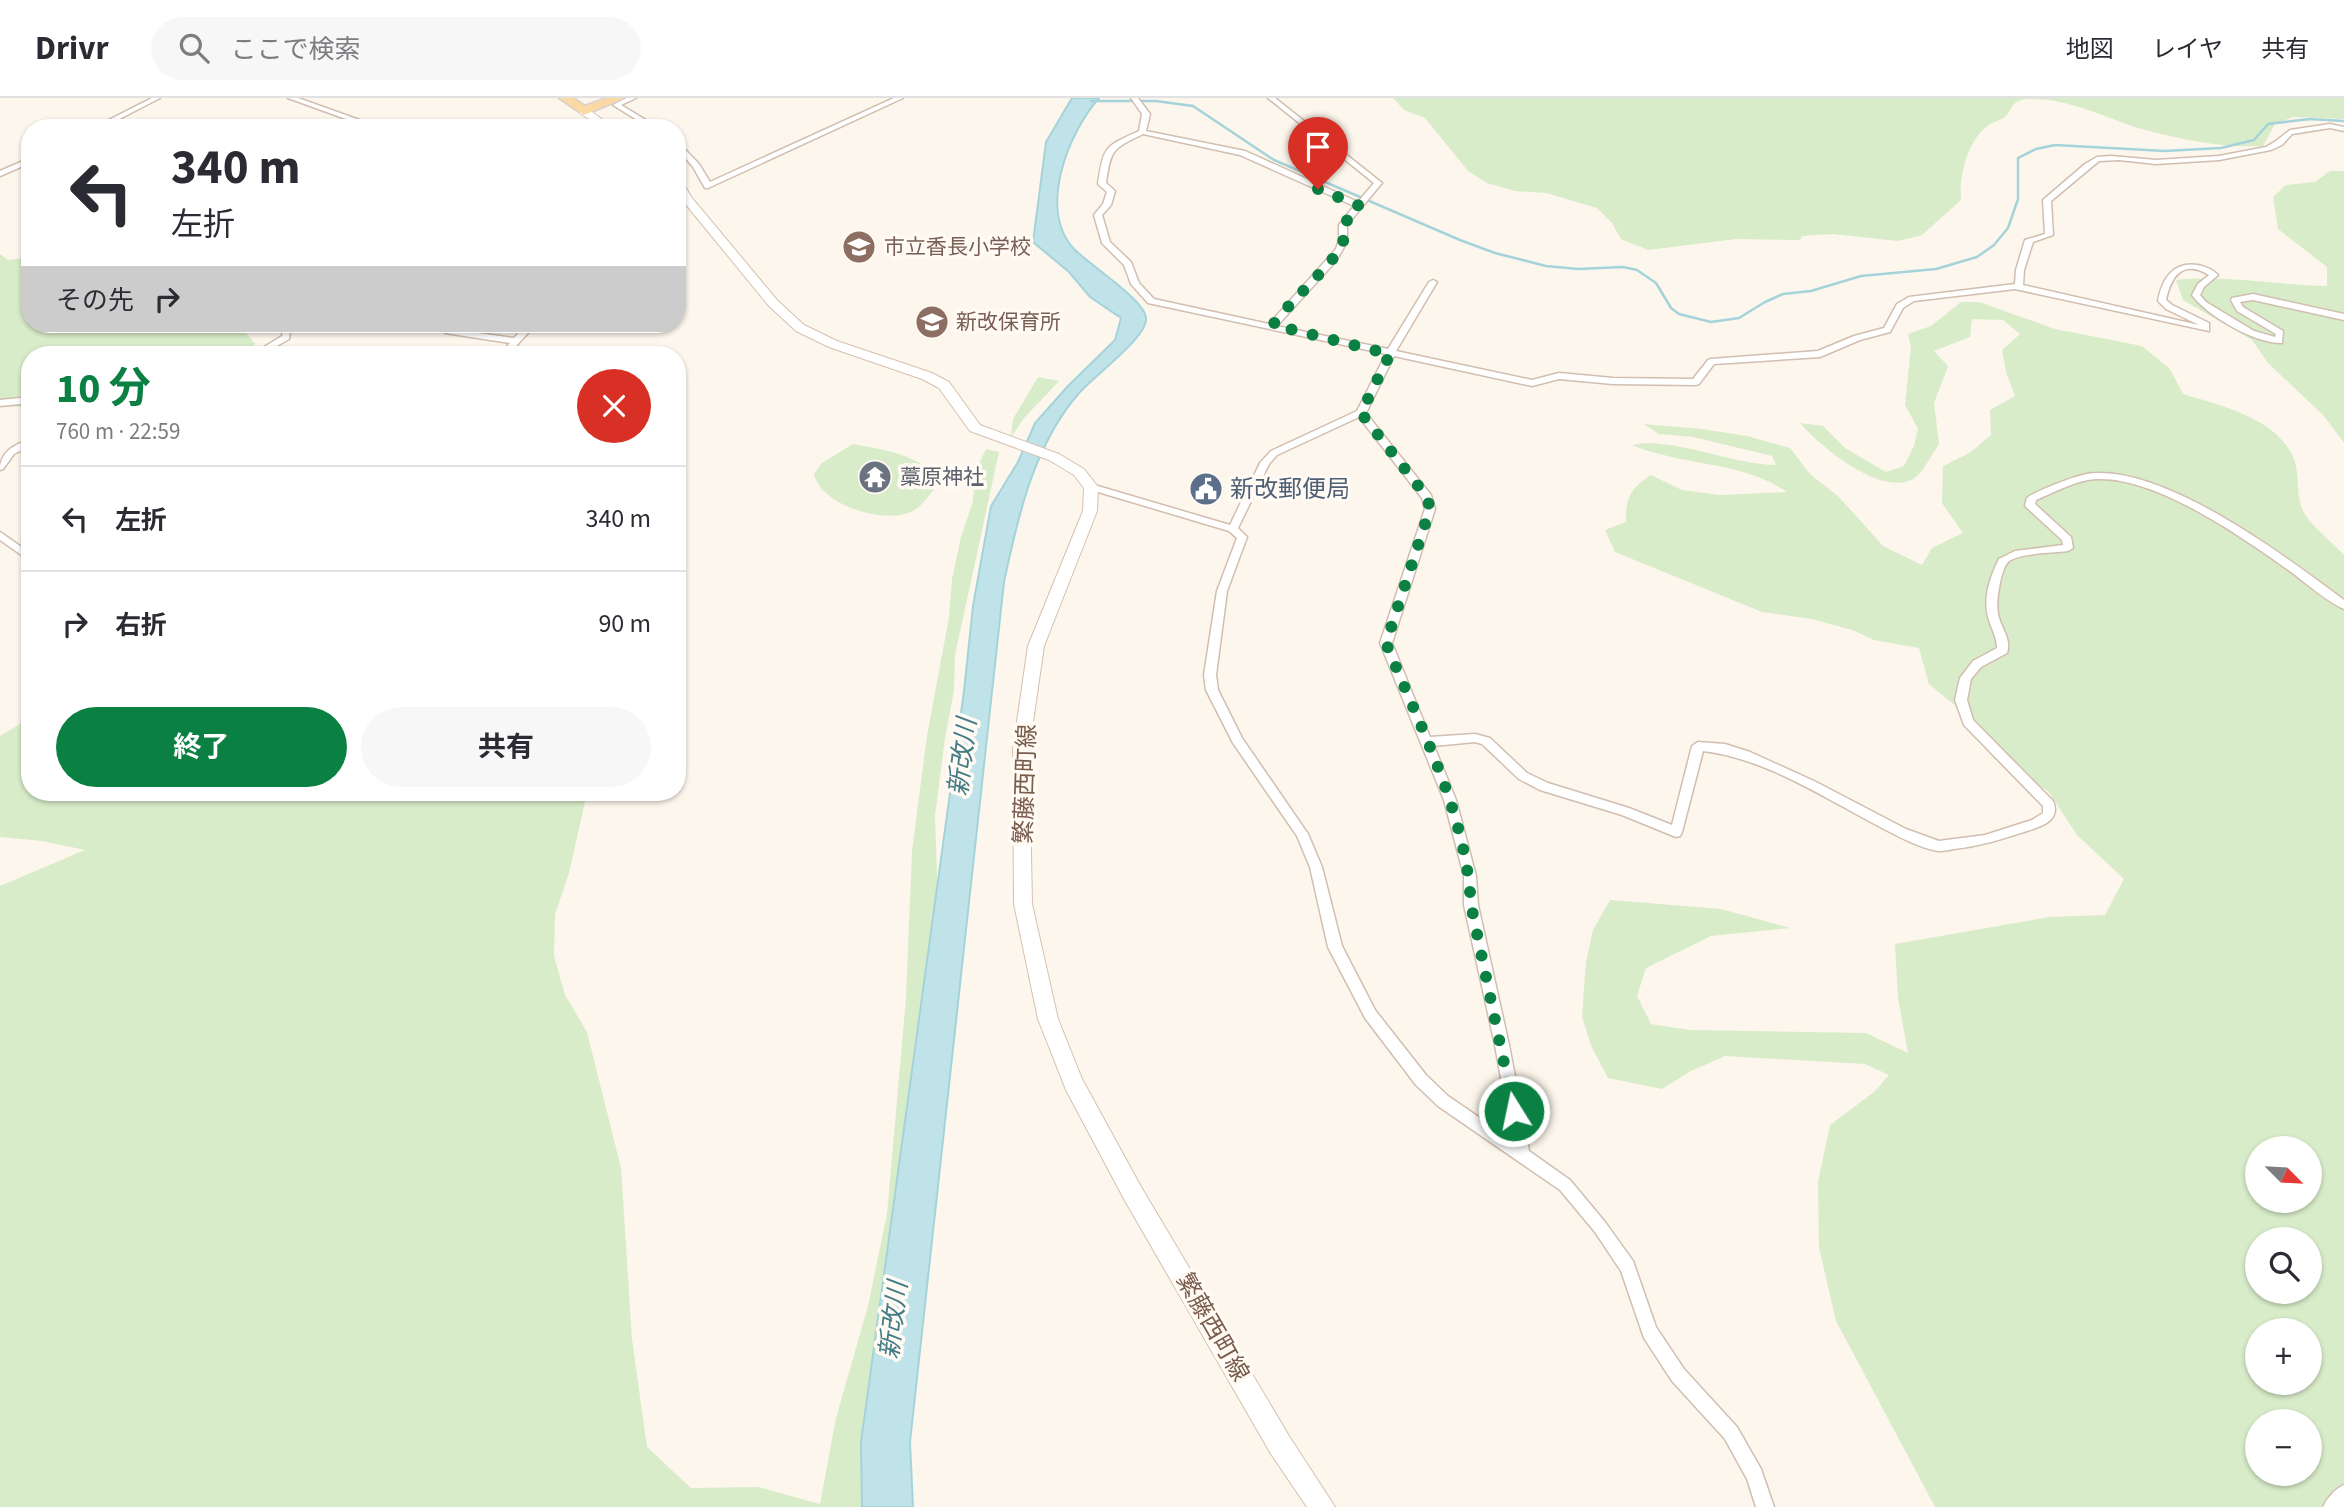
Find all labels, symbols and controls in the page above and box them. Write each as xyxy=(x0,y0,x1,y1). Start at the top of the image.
search box xyxy=(151,17,641,80)
text: Drivr xyxy=(35,25,109,72)
icon: search xyxy=(175,29,213,67)
text: ここで検索 xyxy=(231,31,361,68)
text: 地図 xyxy=(2066,32,2114,67)
text: レイヤ xyxy=(2152,32,2223,67)
text: 共有 xyxy=(2261,32,2309,67)
pin xyxy=(1288,117,1348,189)
icon: arrive xyxy=(1299,128,1337,166)
text: 340 m xyxy=(171,133,300,203)
icon: left xyxy=(56,147,147,238)
text: 左折 xyxy=(171,202,235,248)
school or university icon: 市立香長小学校 xyxy=(840,228,878,266)
place label: 市立香長小学校 xyxy=(884,232,1031,262)
icon: right xyxy=(148,280,186,318)
text: その先 xyxy=(56,282,134,319)
school or university icon: 新改保育所 xyxy=(913,303,951,341)
place label: 新改保育所 xyxy=(956,307,1061,337)
text: 10 分 xyxy=(56,359,151,419)
button: close xyxy=(577,369,651,443)
text: 760 m · 22:59 xyxy=(56,415,180,448)
temple icon: 藁原神社 xyxy=(856,458,894,496)
place label: 藁原神社 xyxy=(900,462,984,492)
public building icon: 新改郵便局 xyxy=(1187,470,1225,508)
place label: 新改郵便局 xyxy=(1230,472,1350,507)
icon: left xyxy=(56,500,94,538)
text: 340 m xyxy=(585,500,651,537)
text: 左折 xyxy=(115,502,167,539)
icon: right xyxy=(56,605,94,643)
text: 90 m xyxy=(598,605,651,642)
text: 右折 xyxy=(115,607,167,644)
button: 終了 xyxy=(56,707,347,787)
button: 共有 xyxy=(361,707,651,787)
water label: 新改川 xyxy=(939,713,986,798)
street label: 繁藤西町線 xyxy=(1006,723,1045,845)
position arrow xyxy=(1477,1074,1551,1148)
north arrow xyxy=(2245,1136,2322,1213)
map controls xyxy=(2245,1136,2322,1486)
button: search xyxy=(2245,1227,2322,1304)
street label: 繁藤西町線 xyxy=(1167,1267,1258,1388)
water label: 新改川 xyxy=(870,1276,917,1361)
button: + xyxy=(2245,1318,2322,1395)
button: − xyxy=(2245,1409,2322,1486)

